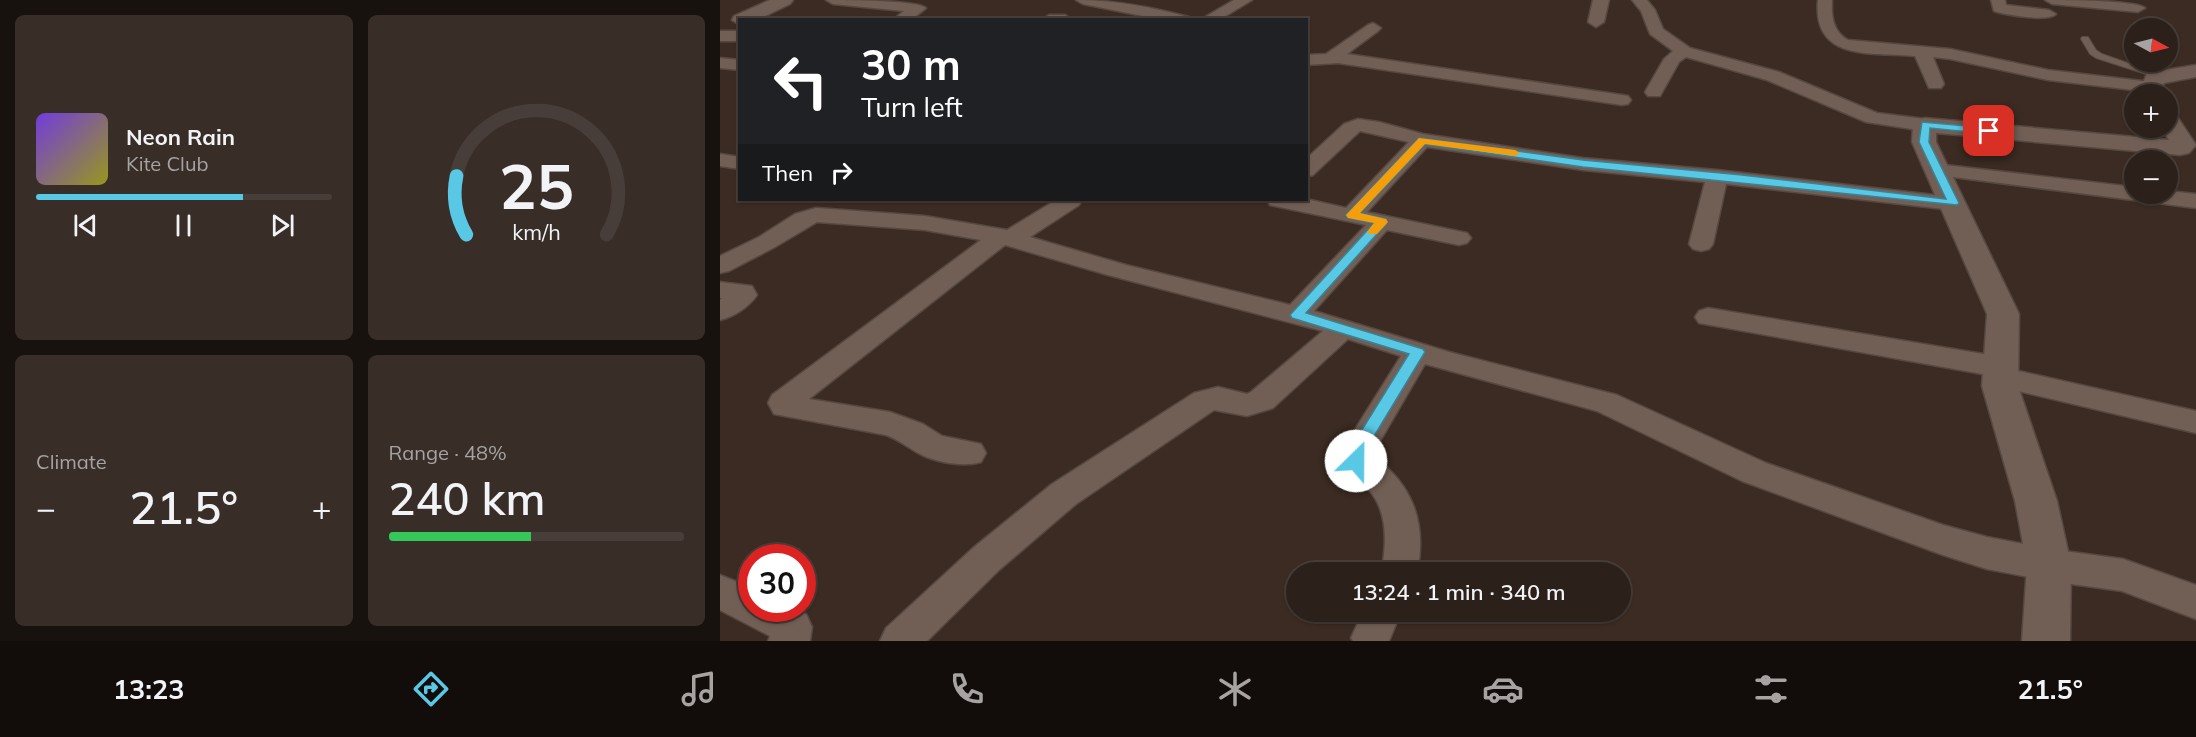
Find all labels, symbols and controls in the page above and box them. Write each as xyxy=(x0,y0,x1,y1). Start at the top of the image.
north arrow xyxy=(2124,18,2178,72)
map controls xyxy=(2124,18,2178,204)
text: 30 m xyxy=(861,38,961,91)
icon: left xyxy=(762,42,840,120)
button: + xyxy=(2124,84,2178,138)
text: Turn left xyxy=(861,90,963,124)
pin xyxy=(1963,105,2014,156)
icon: arrive xyxy=(1972,114,2005,147)
text: Neon Rain xyxy=(126,123,235,151)
text: 25 xyxy=(499,146,574,225)
button: − xyxy=(2124,150,2178,204)
text: Kite Club xyxy=(126,151,208,176)
icon: right xyxy=(825,156,858,189)
text: Then xyxy=(762,159,813,187)
icon: previous xyxy=(69,209,102,242)
icon: pause xyxy=(167,209,200,242)
icon: next xyxy=(266,209,299,242)
text: km/h xyxy=(512,218,560,245)
position arrow xyxy=(1324,429,1388,493)
text: Range · 48% xyxy=(389,440,507,465)
text: Climate xyxy=(36,449,107,474)
text: 240 km xyxy=(389,470,545,526)
text: 21.5° xyxy=(129,479,238,535)
text: − xyxy=(36,487,56,528)
text: + xyxy=(312,487,331,528)
speed limit sign: 30 xyxy=(738,544,816,622)
text: 13:24 · 1 min · 340 m xyxy=(1351,578,1566,606)
icon: directions xyxy=(410,668,452,710)
icon: music xyxy=(678,668,720,710)
icon: phone xyxy=(946,668,988,710)
icon: climate xyxy=(1214,668,1256,710)
icon: car xyxy=(1482,668,1524,710)
icon: filters xyxy=(1750,668,1792,710)
text: 13:23 xyxy=(113,672,184,706)
text: 21.5° xyxy=(2017,672,2083,706)

